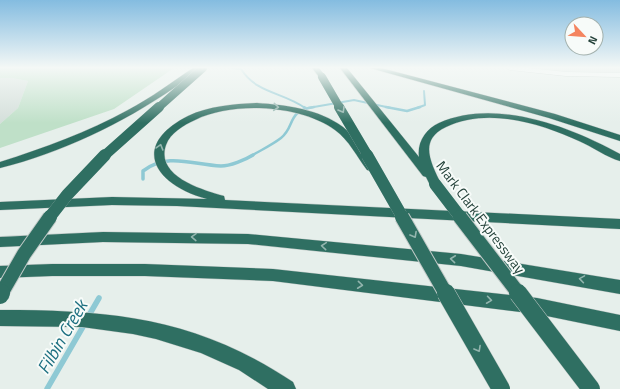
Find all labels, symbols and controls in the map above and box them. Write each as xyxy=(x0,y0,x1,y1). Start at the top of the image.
north arrow xyxy=(564,16,604,56)
text: N xyxy=(584,33,602,47)
one-way arrow xyxy=(273,103,279,112)
one-way arrow xyxy=(338,106,345,113)
one-way arrow xyxy=(155,143,164,150)
street label: Mark Clark Expressway xyxy=(432,156,531,278)
one-way arrow xyxy=(409,231,416,239)
one-way arrow xyxy=(191,233,197,242)
one-way arrow xyxy=(321,241,327,250)
one-way arrow xyxy=(450,255,456,264)
one-way arrow xyxy=(579,275,585,284)
one-way arrow xyxy=(357,280,363,289)
water label: Filbin Creek xyxy=(30,293,95,379)
one-way arrow xyxy=(486,295,492,304)
one-way arrow xyxy=(473,345,480,352)

